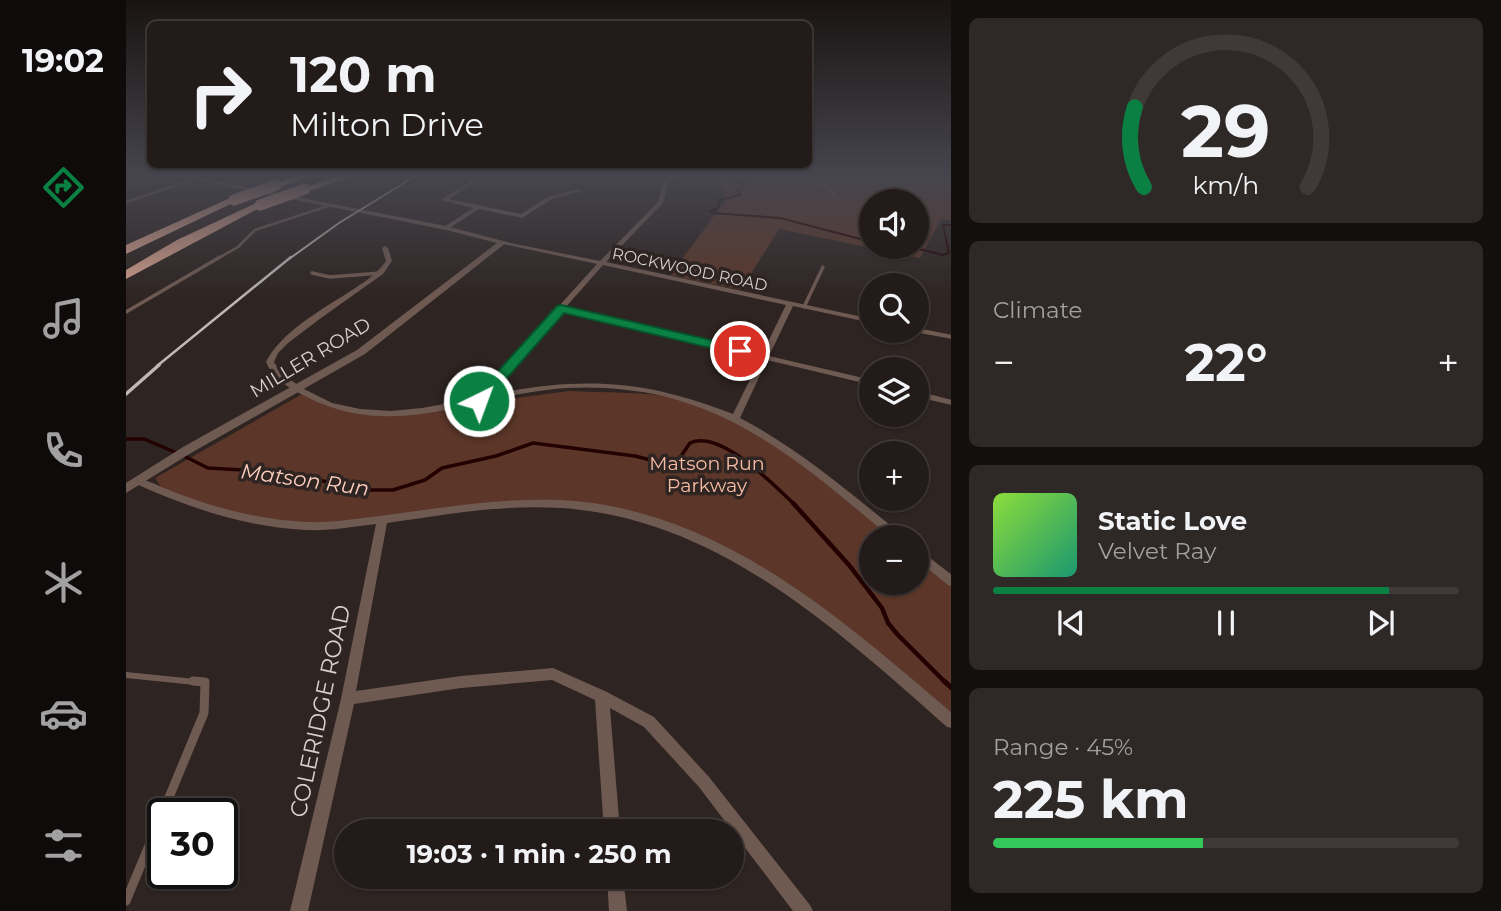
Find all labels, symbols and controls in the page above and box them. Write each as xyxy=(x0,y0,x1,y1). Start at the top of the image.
text: 19:02 xyxy=(22,41,104,80)
text: 120 m xyxy=(290,45,437,104)
icon: right xyxy=(175,49,266,140)
text: 29 xyxy=(1181,87,1271,175)
text: Milton Drive xyxy=(290,105,484,144)
icon: directions xyxy=(39,163,88,212)
text: km/h xyxy=(1193,169,1259,199)
map controls xyxy=(859,189,929,595)
button: sound xyxy=(859,189,929,259)
street label: ROCKWOOD ROAD xyxy=(611,244,769,295)
button: search xyxy=(859,273,929,343)
icon: music xyxy=(39,294,88,343)
text: Climate xyxy=(993,296,1082,324)
street label: MILLER ROAD xyxy=(246,312,375,402)
pin xyxy=(710,321,770,381)
text: 22° xyxy=(1184,331,1268,394)
icon: arrive xyxy=(721,332,759,370)
text: − xyxy=(993,339,1015,386)
text: + xyxy=(1437,339,1459,386)
button: layers xyxy=(859,357,929,427)
position arrow xyxy=(442,364,516,438)
icon: phone xyxy=(39,426,88,475)
button: + xyxy=(859,441,929,511)
park label: Matson Run Parkway xyxy=(649,452,765,497)
water label: Matson Run xyxy=(239,458,371,501)
text: Static Love xyxy=(1098,505,1247,537)
button: − xyxy=(859,525,929,595)
text: Velvet Ray xyxy=(1098,537,1216,565)
icon: climate xyxy=(39,558,88,607)
street label: COLERIDGE ROAD xyxy=(284,602,356,820)
icon: previous xyxy=(1052,604,1090,642)
icon: pause xyxy=(1207,604,1245,642)
icon: next xyxy=(1362,604,1400,642)
icon: car xyxy=(39,689,88,738)
text: Range · 45% xyxy=(993,733,1133,761)
text: 225 km xyxy=(993,768,1188,831)
speed limit sign: 30 xyxy=(147,798,238,889)
icon: filters xyxy=(39,821,88,870)
text: 19:03 · 1 min · 250 m xyxy=(406,838,672,870)

